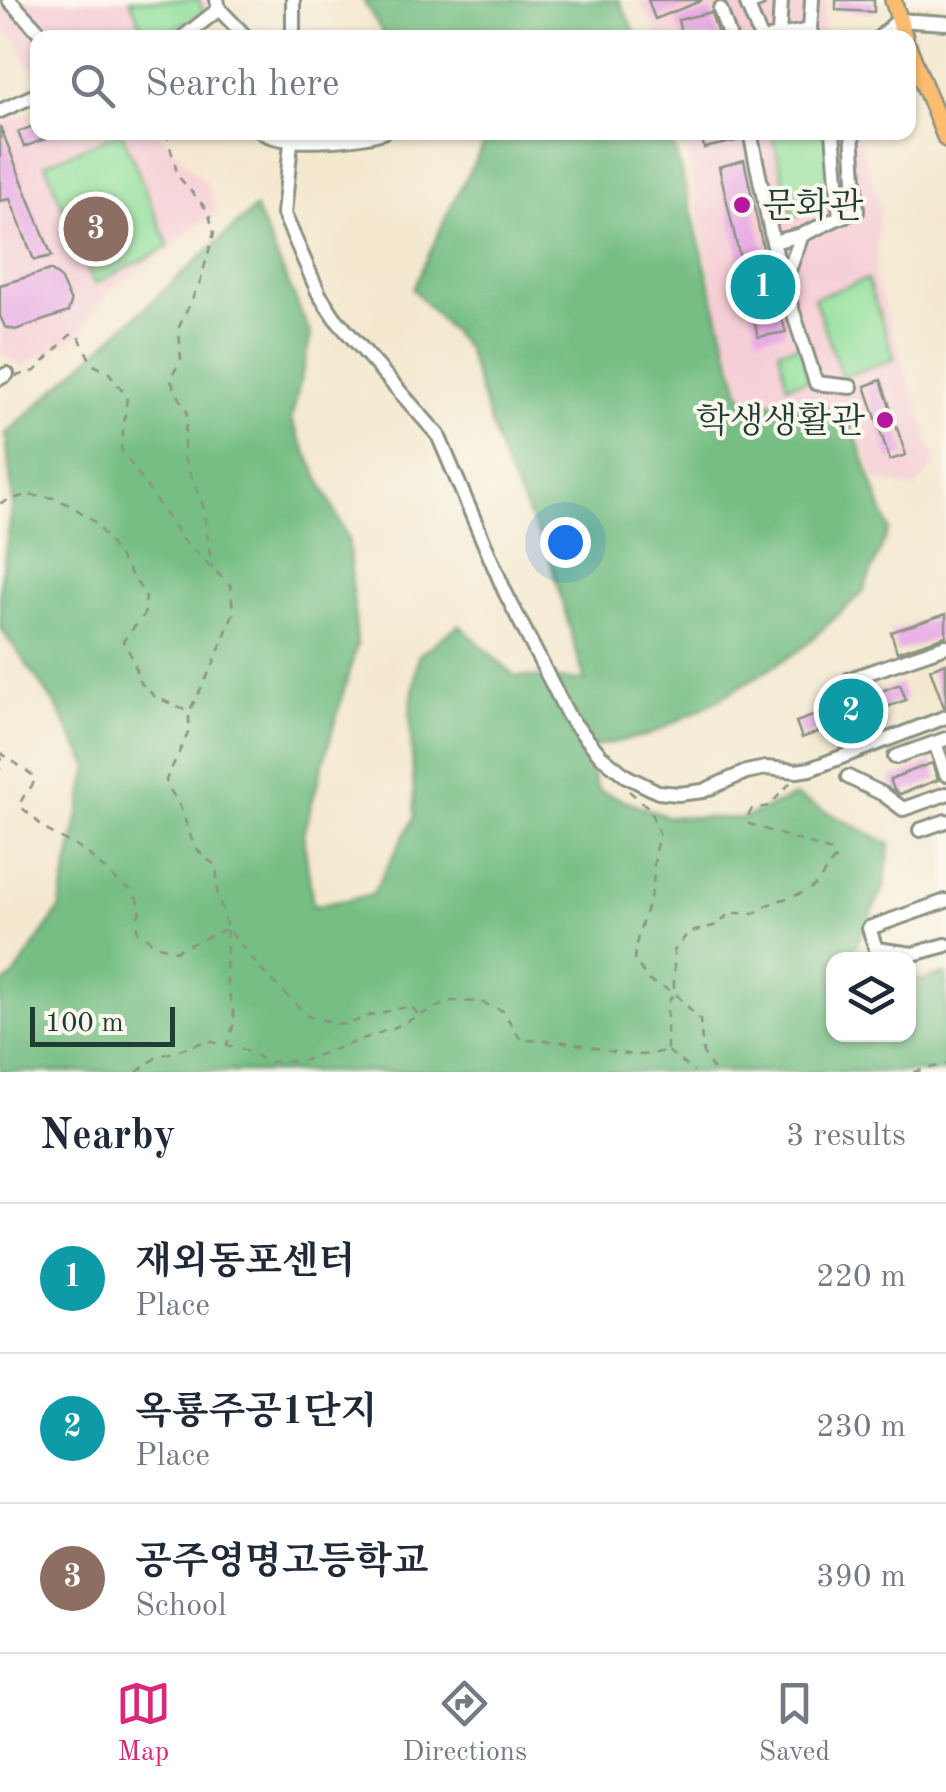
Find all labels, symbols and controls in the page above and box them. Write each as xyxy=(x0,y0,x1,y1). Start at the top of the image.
search box xyxy=(30,30,916,140)
icon: search xyxy=(65,58,120,113)
text: Search here xyxy=(145,66,340,104)
place label: 문화관 xyxy=(762,187,864,225)
pin: 3 xyxy=(64,192,128,266)
marker: 문화관 xyxy=(731,194,753,216)
pin: 1 xyxy=(730,250,796,324)
place label: 학생생활관 xyxy=(696,402,865,440)
marker: 학생생활관 xyxy=(874,409,896,431)
your location xyxy=(540,517,591,568)
pin: 2 xyxy=(818,674,884,748)
map controls xyxy=(826,952,916,1042)
button: layers xyxy=(826,952,916,1042)
scale bar xyxy=(30,1002,175,1046)
text: 100 m xyxy=(45,1010,124,1038)
text: Nearby xyxy=(40,1116,176,1158)
text: 3 results xyxy=(786,1121,906,1153)
text: 재외동포센터 xyxy=(135,1244,355,1282)
text: 1 xyxy=(63,1262,82,1294)
text: 220 m xyxy=(816,1262,906,1294)
text: Place xyxy=(135,1291,210,1323)
text: 옥룡주공1단지 xyxy=(135,1394,377,1432)
text: 2 xyxy=(63,1412,82,1444)
text: 230 m xyxy=(816,1412,906,1444)
text: Place xyxy=(135,1441,210,1473)
text: 공주영명고등학교 xyxy=(135,1544,429,1582)
text: 3 xyxy=(63,1562,82,1594)
text: 390 m xyxy=(816,1562,906,1594)
text: School xyxy=(135,1591,227,1623)
tab: Map xyxy=(116,1676,171,1771)
tab: Directions xyxy=(403,1676,527,1771)
tab: Saved xyxy=(759,1676,830,1771)

